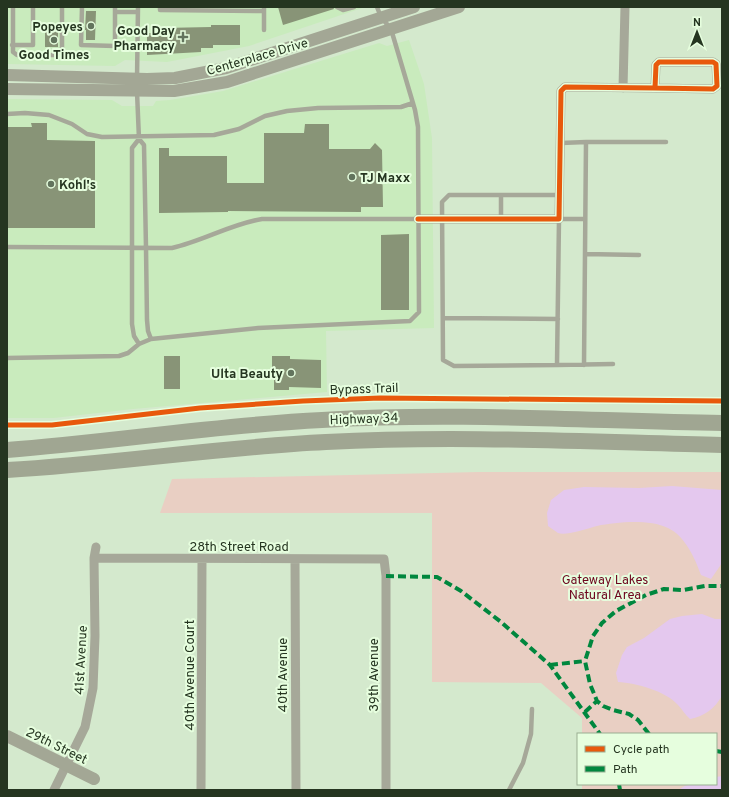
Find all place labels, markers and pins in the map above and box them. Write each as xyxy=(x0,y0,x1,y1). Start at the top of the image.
place label: Popeyes xyxy=(32,20,83,36)
marker: Popeyes xyxy=(86,21,96,31)
place label: Good Day Pharmacy xyxy=(113,24,176,55)
marker: Good Day Pharmacy xyxy=(178,32,188,42)
marker: Good Times xyxy=(49,35,59,45)
place label: Good Times xyxy=(19,48,90,64)
place label: TJ Maxx xyxy=(360,171,411,187)
marker: TJ Maxx xyxy=(347,172,357,182)
place label: Kohl's xyxy=(59,178,96,194)
marker: Kohl's xyxy=(46,179,56,189)
place label: Ulta Beauty xyxy=(211,367,284,383)
marker: Ulta Beauty xyxy=(286,368,296,378)

